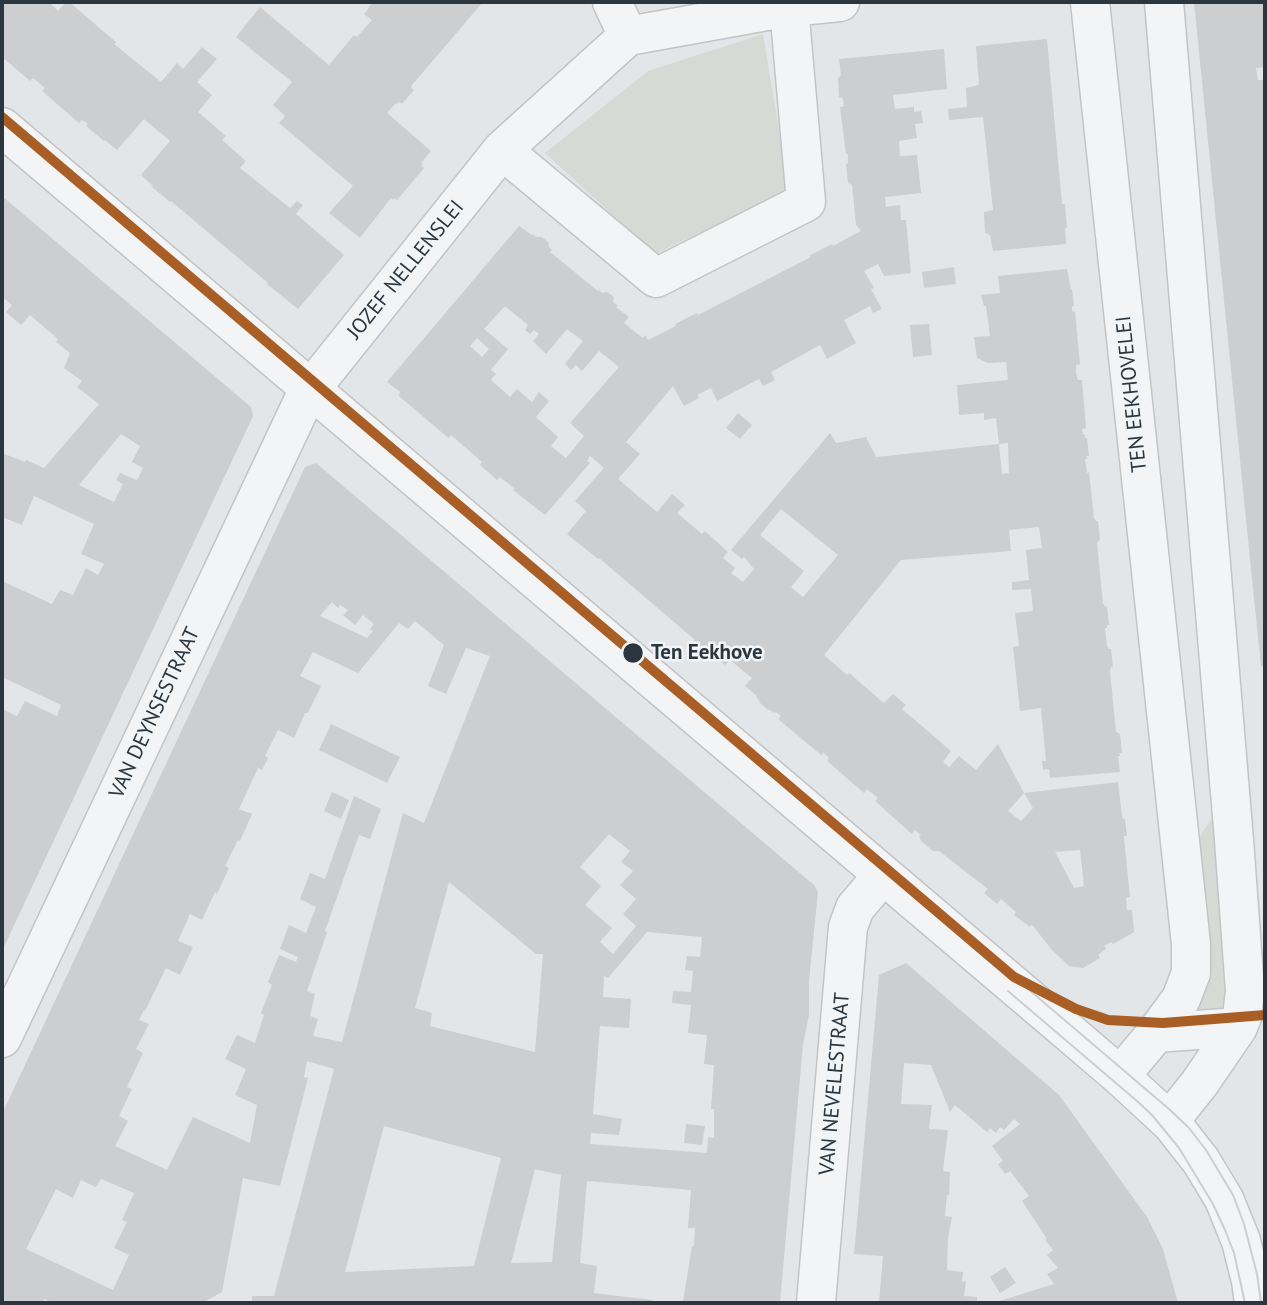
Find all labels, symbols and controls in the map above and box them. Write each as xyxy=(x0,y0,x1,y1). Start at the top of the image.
street label: JOZEF NELLENSLEI xyxy=(342,196,470,344)
street label: TEN EEKHOVELEI xyxy=(1111,314,1153,474)
street label: VAN DEYNSESTRAAT xyxy=(104,623,206,803)
place label: Ten Eekhove xyxy=(651,640,763,666)
marker: Ten Eekhove xyxy=(621,641,645,665)
street label: VAN NEVELESTRAAT xyxy=(814,992,856,1176)

